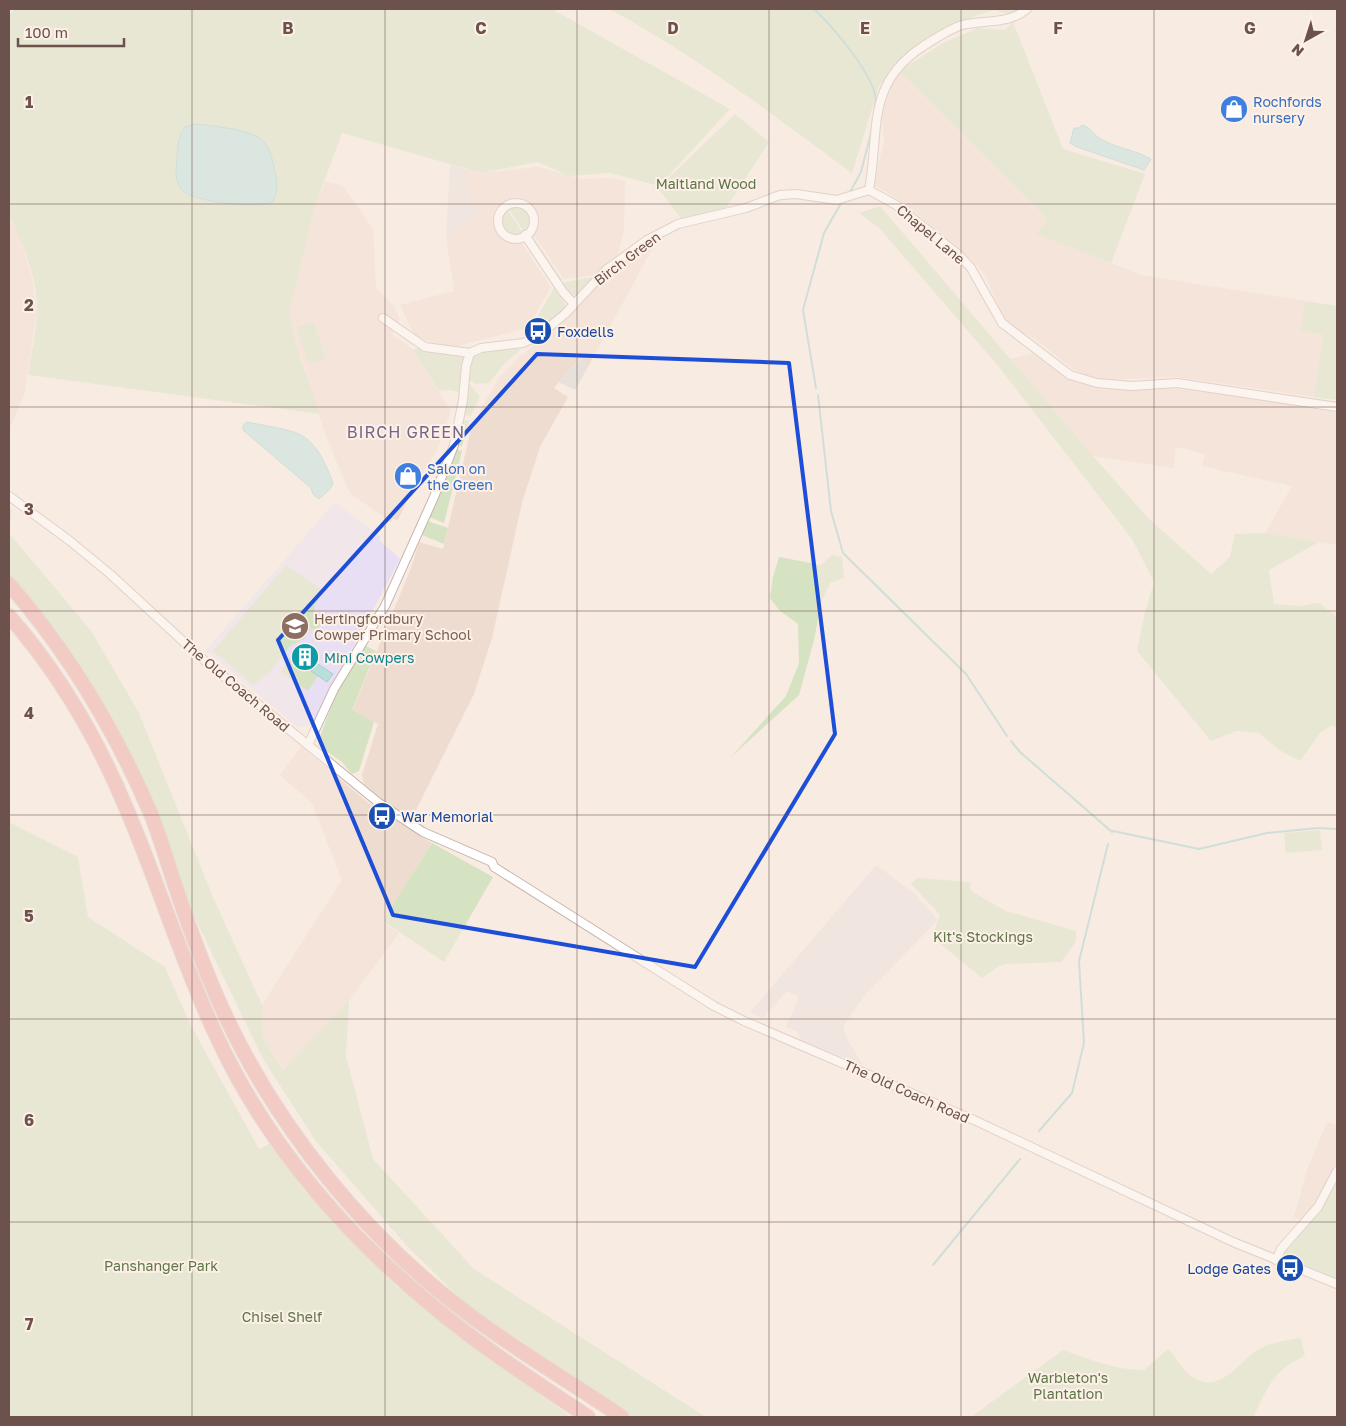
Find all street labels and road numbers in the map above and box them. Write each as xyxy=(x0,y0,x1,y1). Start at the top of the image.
street label: Chapel Lane xyxy=(894,201,968,267)
street label: Birch Green xyxy=(591,228,663,288)
street label: The Old Coach Road xyxy=(179,635,293,735)
street label: The Old Coach Road xyxy=(842,1056,972,1126)

